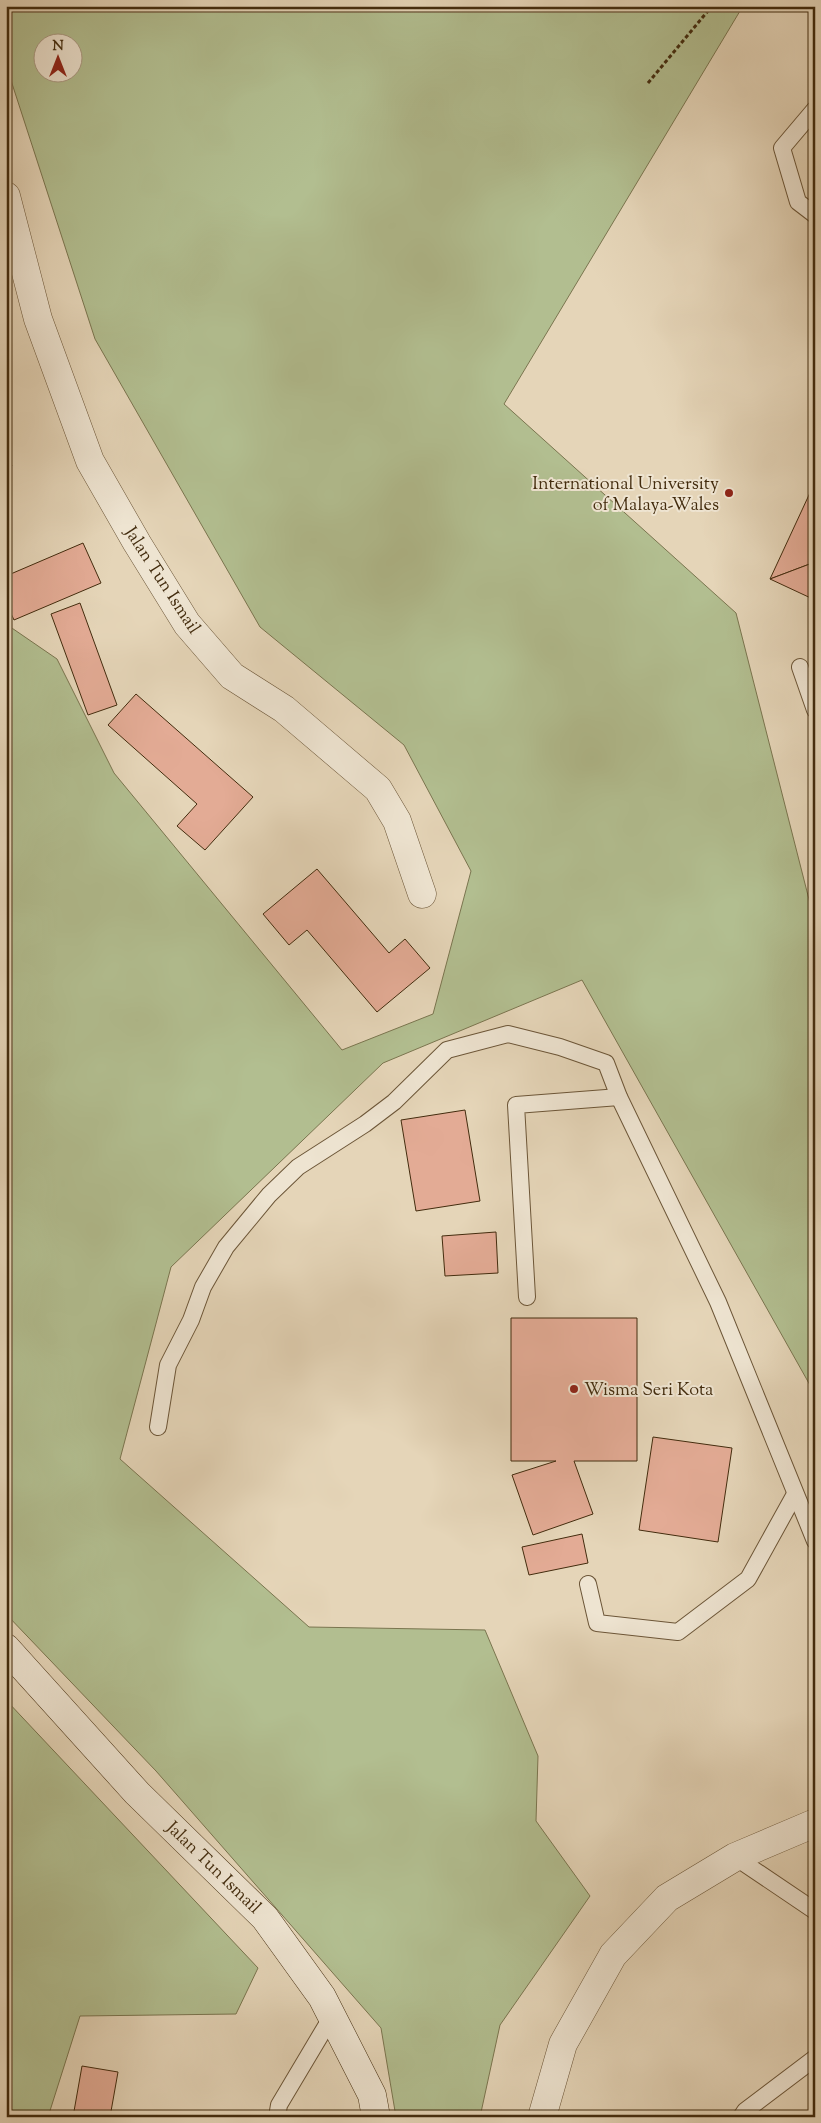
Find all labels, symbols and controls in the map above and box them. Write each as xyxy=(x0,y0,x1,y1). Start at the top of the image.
north arrow xyxy=(32,32,82,82)
text: N xyxy=(52,37,64,57)
place label: International University of Malaya-Wales xyxy=(532,472,719,519)
marker: International University of Malaya-Wales xyxy=(723,487,735,499)
street label: Jalan Tun Ismail xyxy=(116,521,206,640)
place label: Wisma Seri Kota xyxy=(584,1378,713,1404)
marker: Wisma Seri Kota xyxy=(568,1383,580,1395)
street label: Jalan Tun Ismail xyxy=(158,1815,266,1921)

